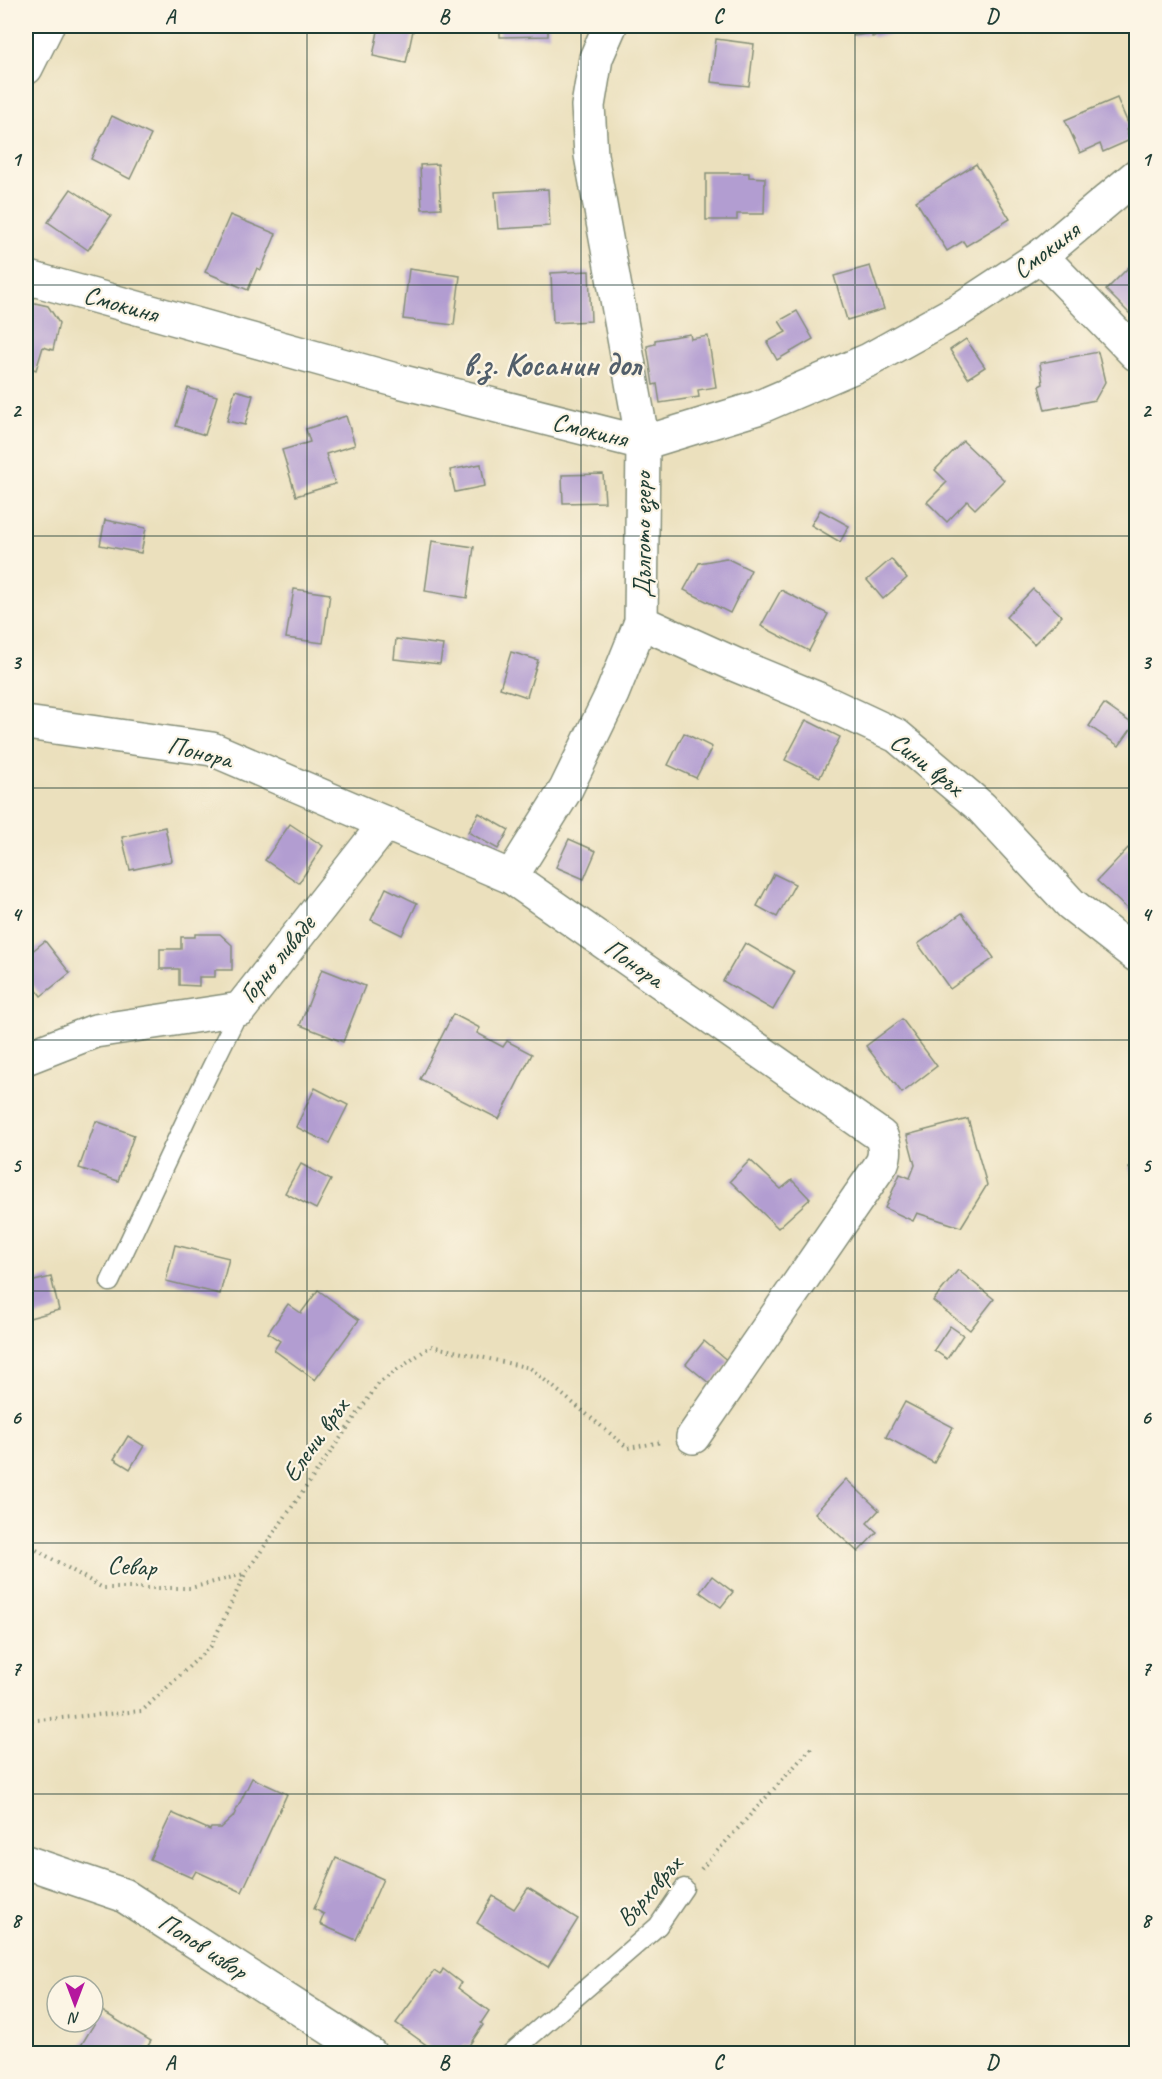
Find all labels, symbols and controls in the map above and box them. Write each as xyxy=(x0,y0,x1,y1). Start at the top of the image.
text: A xyxy=(165,4,177,29)
text: B xyxy=(439,4,451,29)
text: C xyxy=(713,4,725,29)
text: D xyxy=(986,4,1000,29)
text: 1 xyxy=(12,147,23,172)
text: 1 xyxy=(1142,147,1153,172)
street label: Смокиня xyxy=(1006,213,1088,286)
street label: Смокиня xyxy=(80,278,164,331)
district label: в.з. Косанин дол xyxy=(463,344,643,386)
text: 2 xyxy=(12,398,23,423)
text: 2 xyxy=(1142,398,1153,423)
street label: Смокиня xyxy=(549,405,633,456)
street label: Дългото езеро xyxy=(626,469,660,598)
text: 3 xyxy=(12,650,23,675)
text: 3 xyxy=(1142,650,1153,675)
street label: Сини връх xyxy=(884,725,972,804)
street label: Понора xyxy=(164,728,238,776)
text: 4 xyxy=(12,902,24,927)
text: 4 xyxy=(1142,902,1154,927)
street label: Горно ливаде xyxy=(232,907,323,1010)
street label: Понора xyxy=(598,931,672,997)
text: 5 xyxy=(12,1153,23,1178)
text: 5 xyxy=(1142,1153,1153,1178)
street label: Елени връх xyxy=(274,1390,357,1488)
text: 6 xyxy=(11,1405,22,1430)
text: 6 xyxy=(1141,1405,1152,1430)
street label: Севар xyxy=(106,1548,160,1584)
text: 7 xyxy=(12,1656,23,1681)
text: 7 xyxy=(1142,1656,1153,1681)
street label: Върховръх xyxy=(609,1847,691,1934)
street label: Попов извор xyxy=(152,1905,256,1988)
text: 8 xyxy=(12,1908,24,1933)
text: 8 xyxy=(1142,1908,1154,1933)
north arrow xyxy=(45,1974,105,2034)
text: N xyxy=(67,2008,80,2028)
text: A xyxy=(165,2050,177,2075)
text: B xyxy=(439,2050,451,2075)
text: C xyxy=(713,2050,725,2075)
text: D xyxy=(986,2050,1000,2075)

